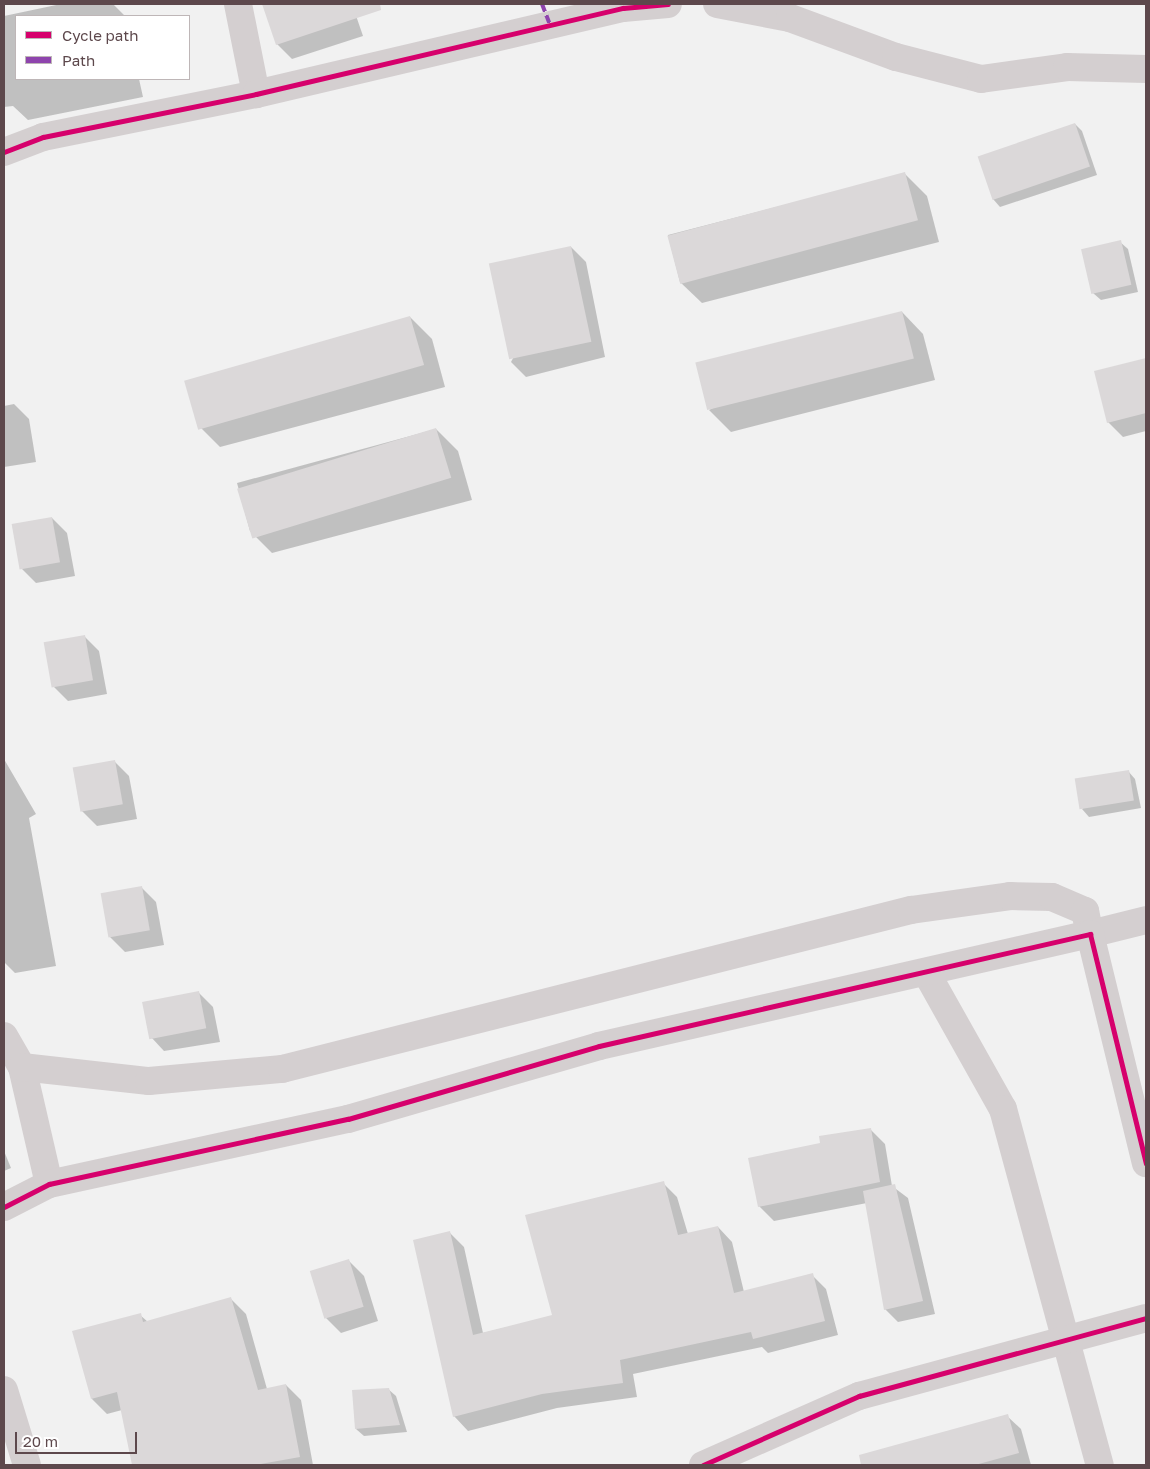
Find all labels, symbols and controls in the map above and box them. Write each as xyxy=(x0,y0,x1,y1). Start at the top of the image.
legend xyxy=(15,15,190,80)
text: Cycle path xyxy=(62,26,138,44)
text: Path xyxy=(62,51,95,69)
scale bar xyxy=(18,1422,140,1454)
text: 20 m xyxy=(23,1432,58,1450)

